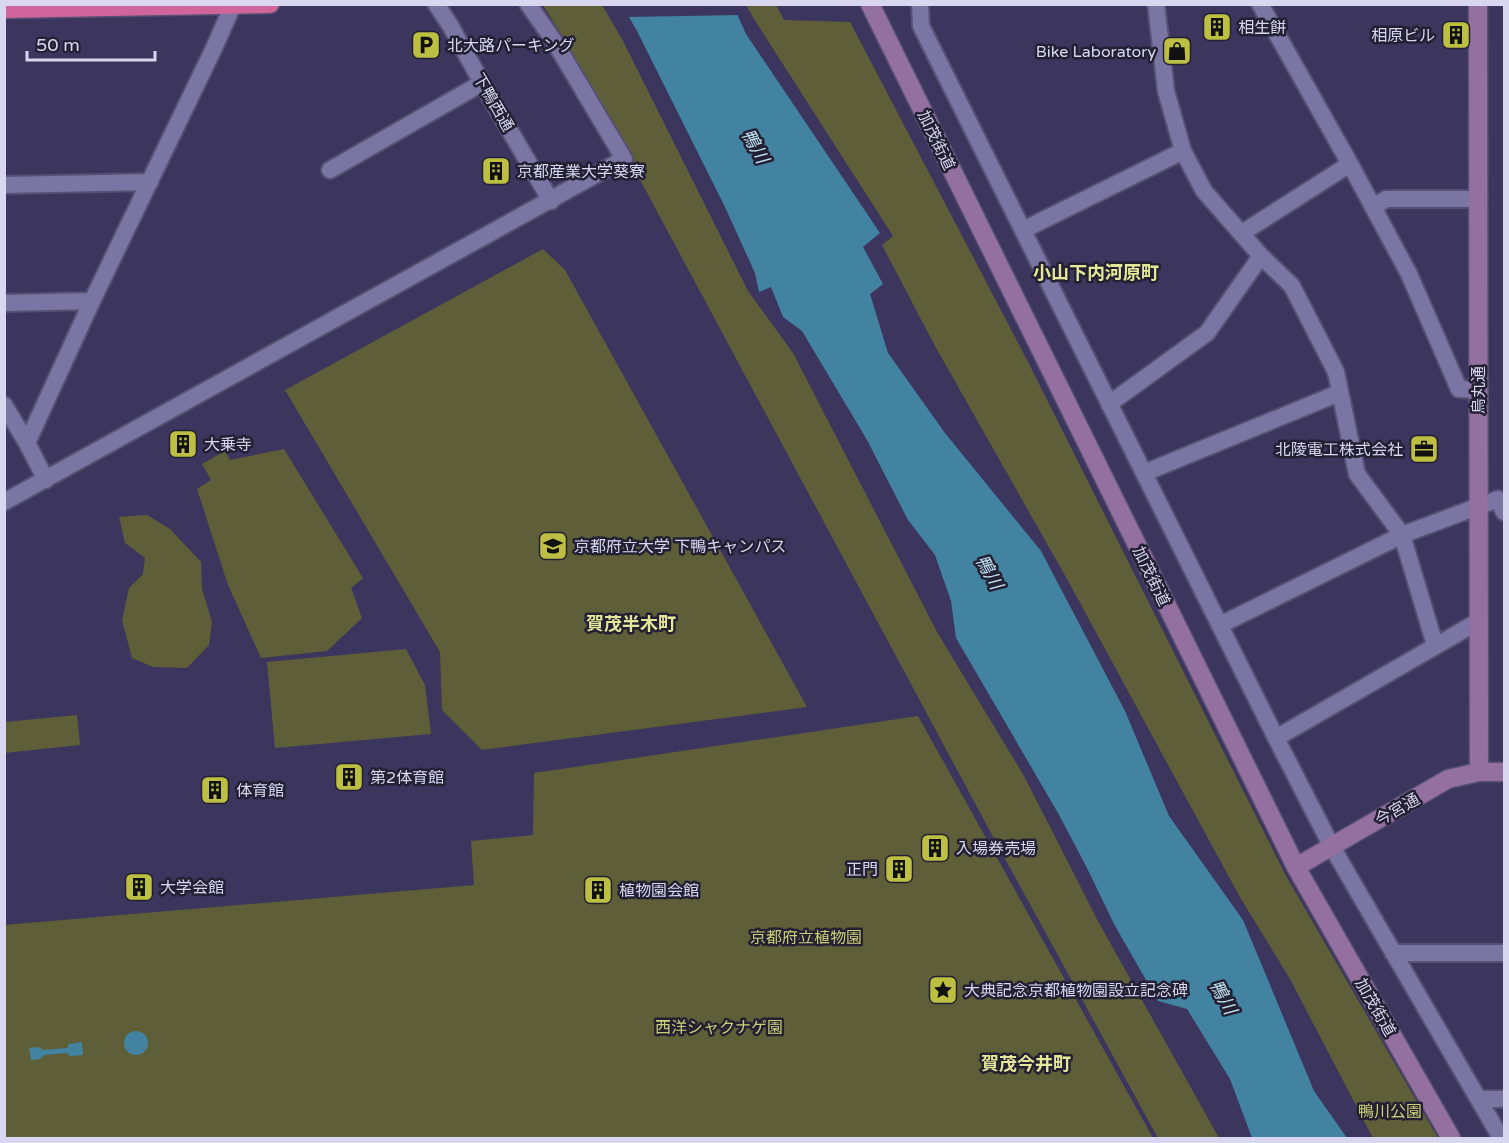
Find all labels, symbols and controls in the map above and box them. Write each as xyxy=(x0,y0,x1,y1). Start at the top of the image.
building icon: 相生餅 xyxy=(1201,11,1233,43)
place label: 相生餅 xyxy=(1238,18,1286,38)
building icon: 相原ビル xyxy=(1440,19,1472,51)
scale bar xyxy=(27,24,154,62)
place label: 相原ビル xyxy=(1371,26,1435,46)
parking icon: 北大路パーキング xyxy=(410,29,442,61)
text: 50 m xyxy=(36,34,80,56)
shop icon: Bike Laboratory xyxy=(1161,35,1193,67)
place label: 北大路パーキング xyxy=(447,36,575,56)
place label: Bike Laboratory xyxy=(1036,42,1156,62)
street label: 下鴨西通 xyxy=(468,70,518,135)
street label: 加茂街道 xyxy=(913,107,959,174)
water label: 鴨川 xyxy=(737,125,774,169)
building icon: 京都産業大学葵寮 xyxy=(480,155,512,187)
place label: 京都産業大学葵寮 xyxy=(517,162,645,182)
district label: 小山下内河原町 xyxy=(1033,262,1159,284)
street label: 烏丸通 xyxy=(1469,366,1489,414)
building icon: 大乗寺 xyxy=(167,428,199,460)
office icon: 北陵電工株式会社 xyxy=(1408,433,1440,465)
place label: 大乗寺 xyxy=(204,435,252,455)
place label: 北陵電工株式会社 xyxy=(1275,440,1403,460)
school or university icon: 京都府立大学 下鴨キャンパス xyxy=(537,530,569,562)
place label: 京都府立大学 下鴨キャンパス xyxy=(574,537,786,557)
street label: 加茂街道 xyxy=(1128,543,1174,610)
water label: 鴨川 xyxy=(971,551,1008,595)
district label: 賀茂半木町 xyxy=(586,613,676,635)
building icon: 第2体育館 xyxy=(333,761,365,793)
place label: 第2体育館 xyxy=(370,768,444,788)
building icon: 体育館 xyxy=(199,774,231,806)
place label: 体育館 xyxy=(236,781,284,801)
street label: 今宮通 xyxy=(1372,789,1423,831)
building icon: 入場券売場 xyxy=(919,832,951,864)
place label: 入場券売場 xyxy=(956,839,1036,859)
building icon: 正門 xyxy=(883,853,915,885)
place label: 正門 xyxy=(846,860,878,880)
building icon: 大学会館 xyxy=(123,871,155,903)
building icon: 植物園会館 xyxy=(582,874,614,906)
place label: 大学会館 xyxy=(160,878,224,898)
place label: 植物園会館 xyxy=(619,881,699,901)
park label: 京都府立植物園 xyxy=(750,928,862,948)
place icon: 大典記念京都植物園設立記念碑 xyxy=(927,974,959,1006)
street label: 加茂街道 xyxy=(1350,975,1400,1040)
water label: 鴨川 xyxy=(1205,976,1242,1020)
place label: 大典記念京都植物園設立記念碑 xyxy=(964,981,1188,1001)
park label: 西洋シャクナゲ園 xyxy=(655,1018,783,1038)
district label: 賀茂今井町 xyxy=(981,1053,1071,1075)
park label: 鴨川公園 xyxy=(1358,1102,1422,1122)

